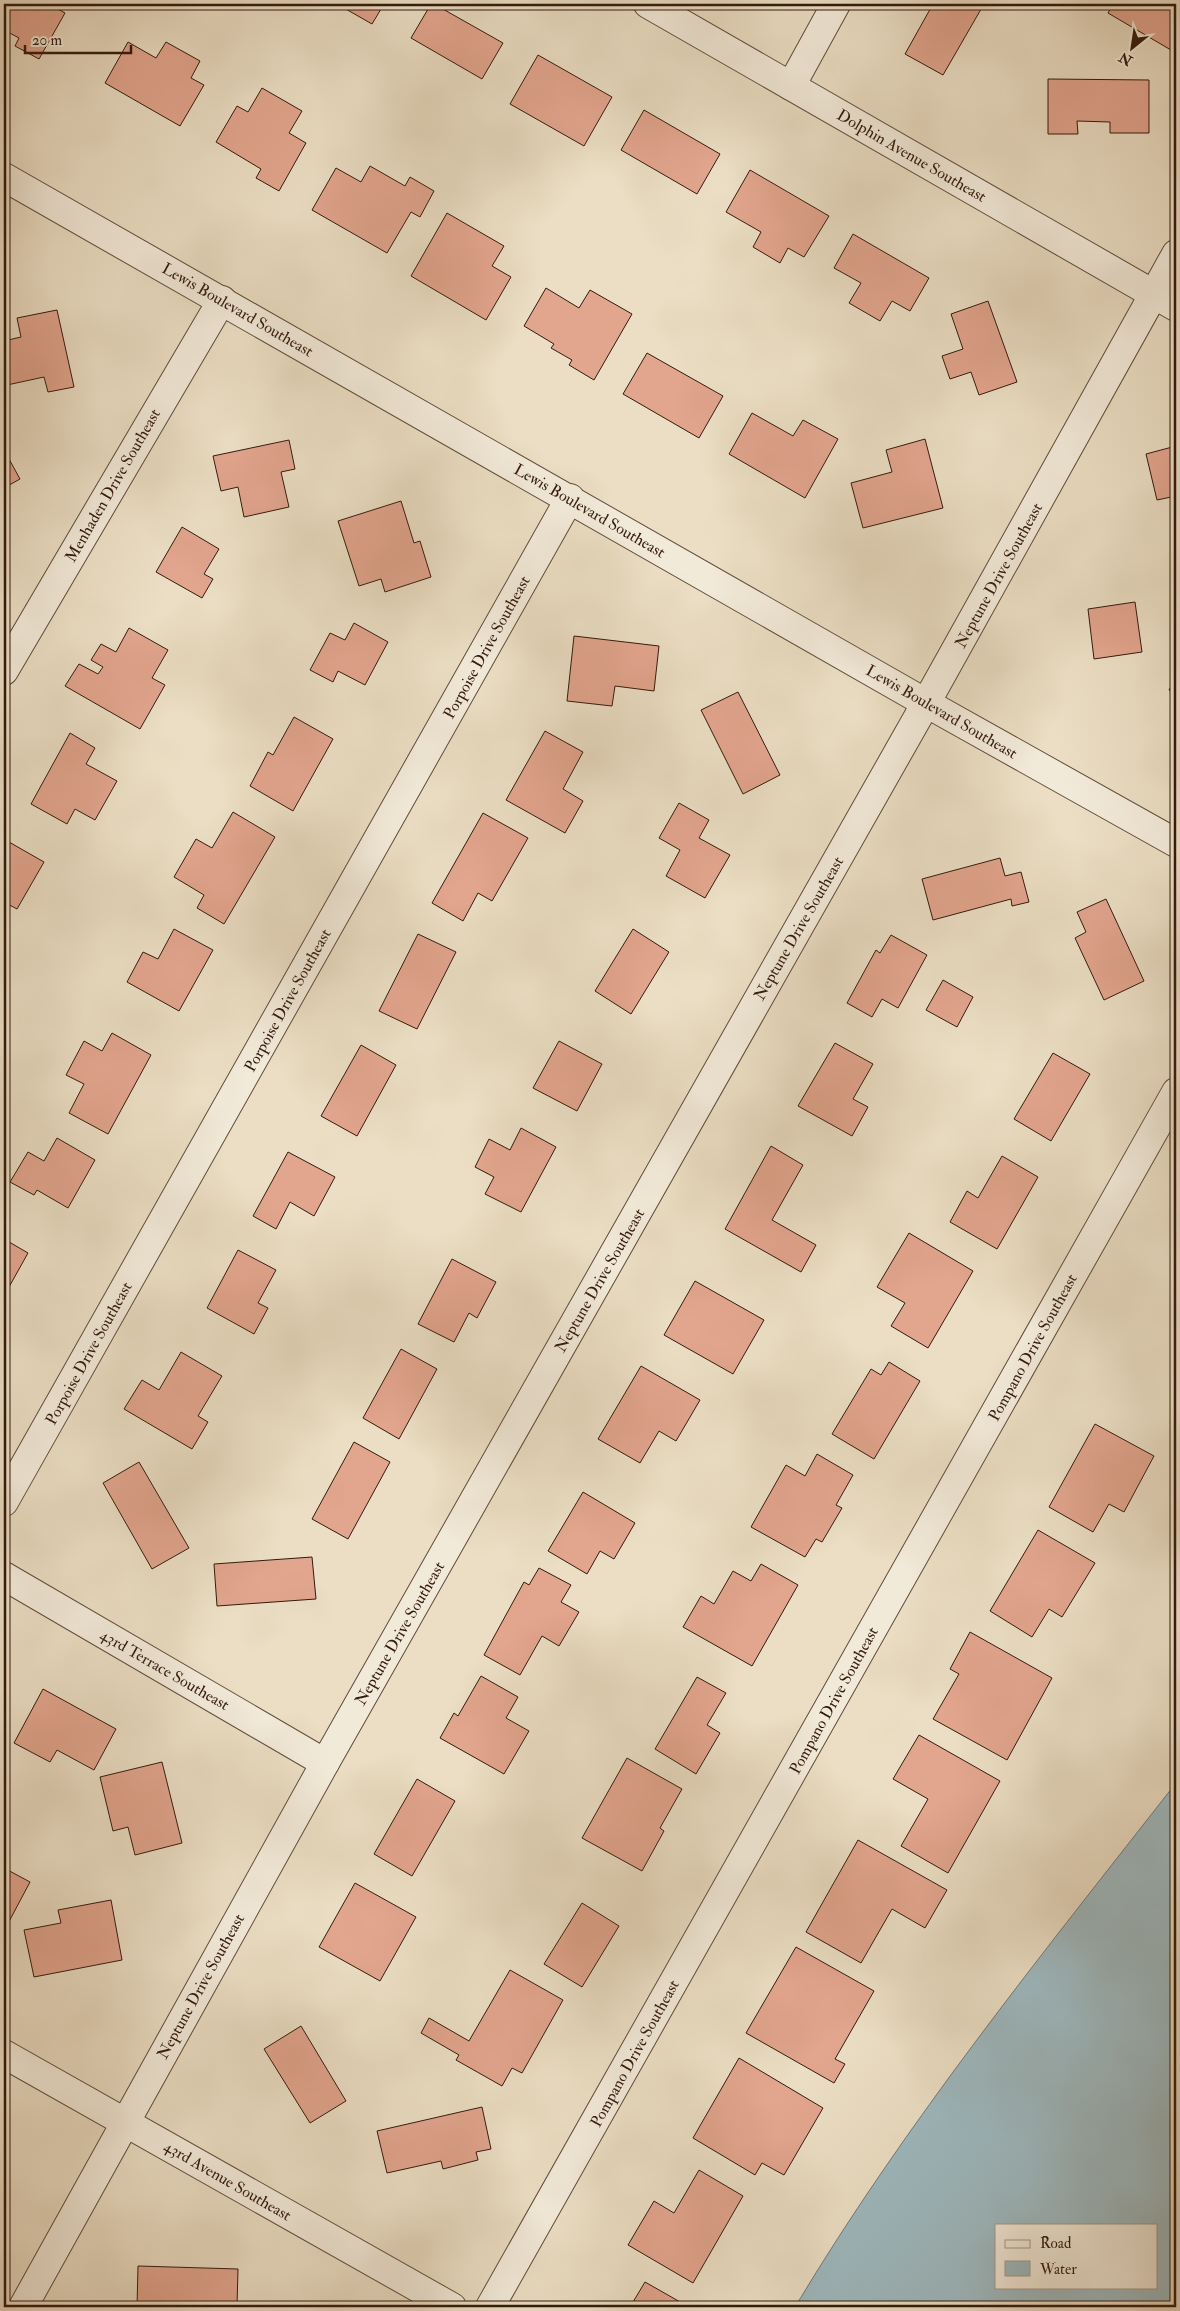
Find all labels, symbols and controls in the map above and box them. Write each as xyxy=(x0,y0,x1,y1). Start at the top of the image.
scale bar xyxy=(25,22,131,54)
north arrow xyxy=(1108,22,1158,72)
text: 20 m xyxy=(32,31,62,50)
text: N xyxy=(1116,48,1136,70)
street label: Dolphin Avenue Southeast xyxy=(833,105,990,208)
street label: Lewis Boulevard Southeast xyxy=(158,258,317,361)
street label: Menhaden Drive Southeast xyxy=(61,405,165,566)
street label: Lewis Boulevard Southeast xyxy=(510,459,669,562)
street label: Neptune Drive Southeast xyxy=(951,499,1048,652)
street label: Porpoise Drive Southeast xyxy=(439,572,535,723)
street label: Lewis Boulevard Southeast xyxy=(862,660,1021,763)
street label: Neptune Drive Southeast xyxy=(749,853,849,1005)
street label: Porpoise Drive Southeast xyxy=(240,925,336,1076)
street label: Neptune Drive Southeast xyxy=(550,1205,650,1357)
street label: Pompano Drive Southeast xyxy=(984,1270,1083,1425)
street label: Porpoise Drive Southeast xyxy=(41,1278,137,1429)
street label: Neptune Drive Southeast xyxy=(350,1558,450,1710)
street label: Pompano Drive Southeast xyxy=(785,1623,884,1778)
street label: 43rd Terrace Southeast xyxy=(96,1625,233,1715)
street label: Neptune Drive Southeast xyxy=(153,1910,250,2063)
street label: Pompano Drive Southeast xyxy=(586,1976,685,2131)
street label: 43rd Avenue Southeast xyxy=(160,2136,295,2226)
legend xyxy=(995,2224,1158,2288)
text: Road xyxy=(1040,2234,1072,2253)
text: Water xyxy=(1039,2260,1077,2279)

